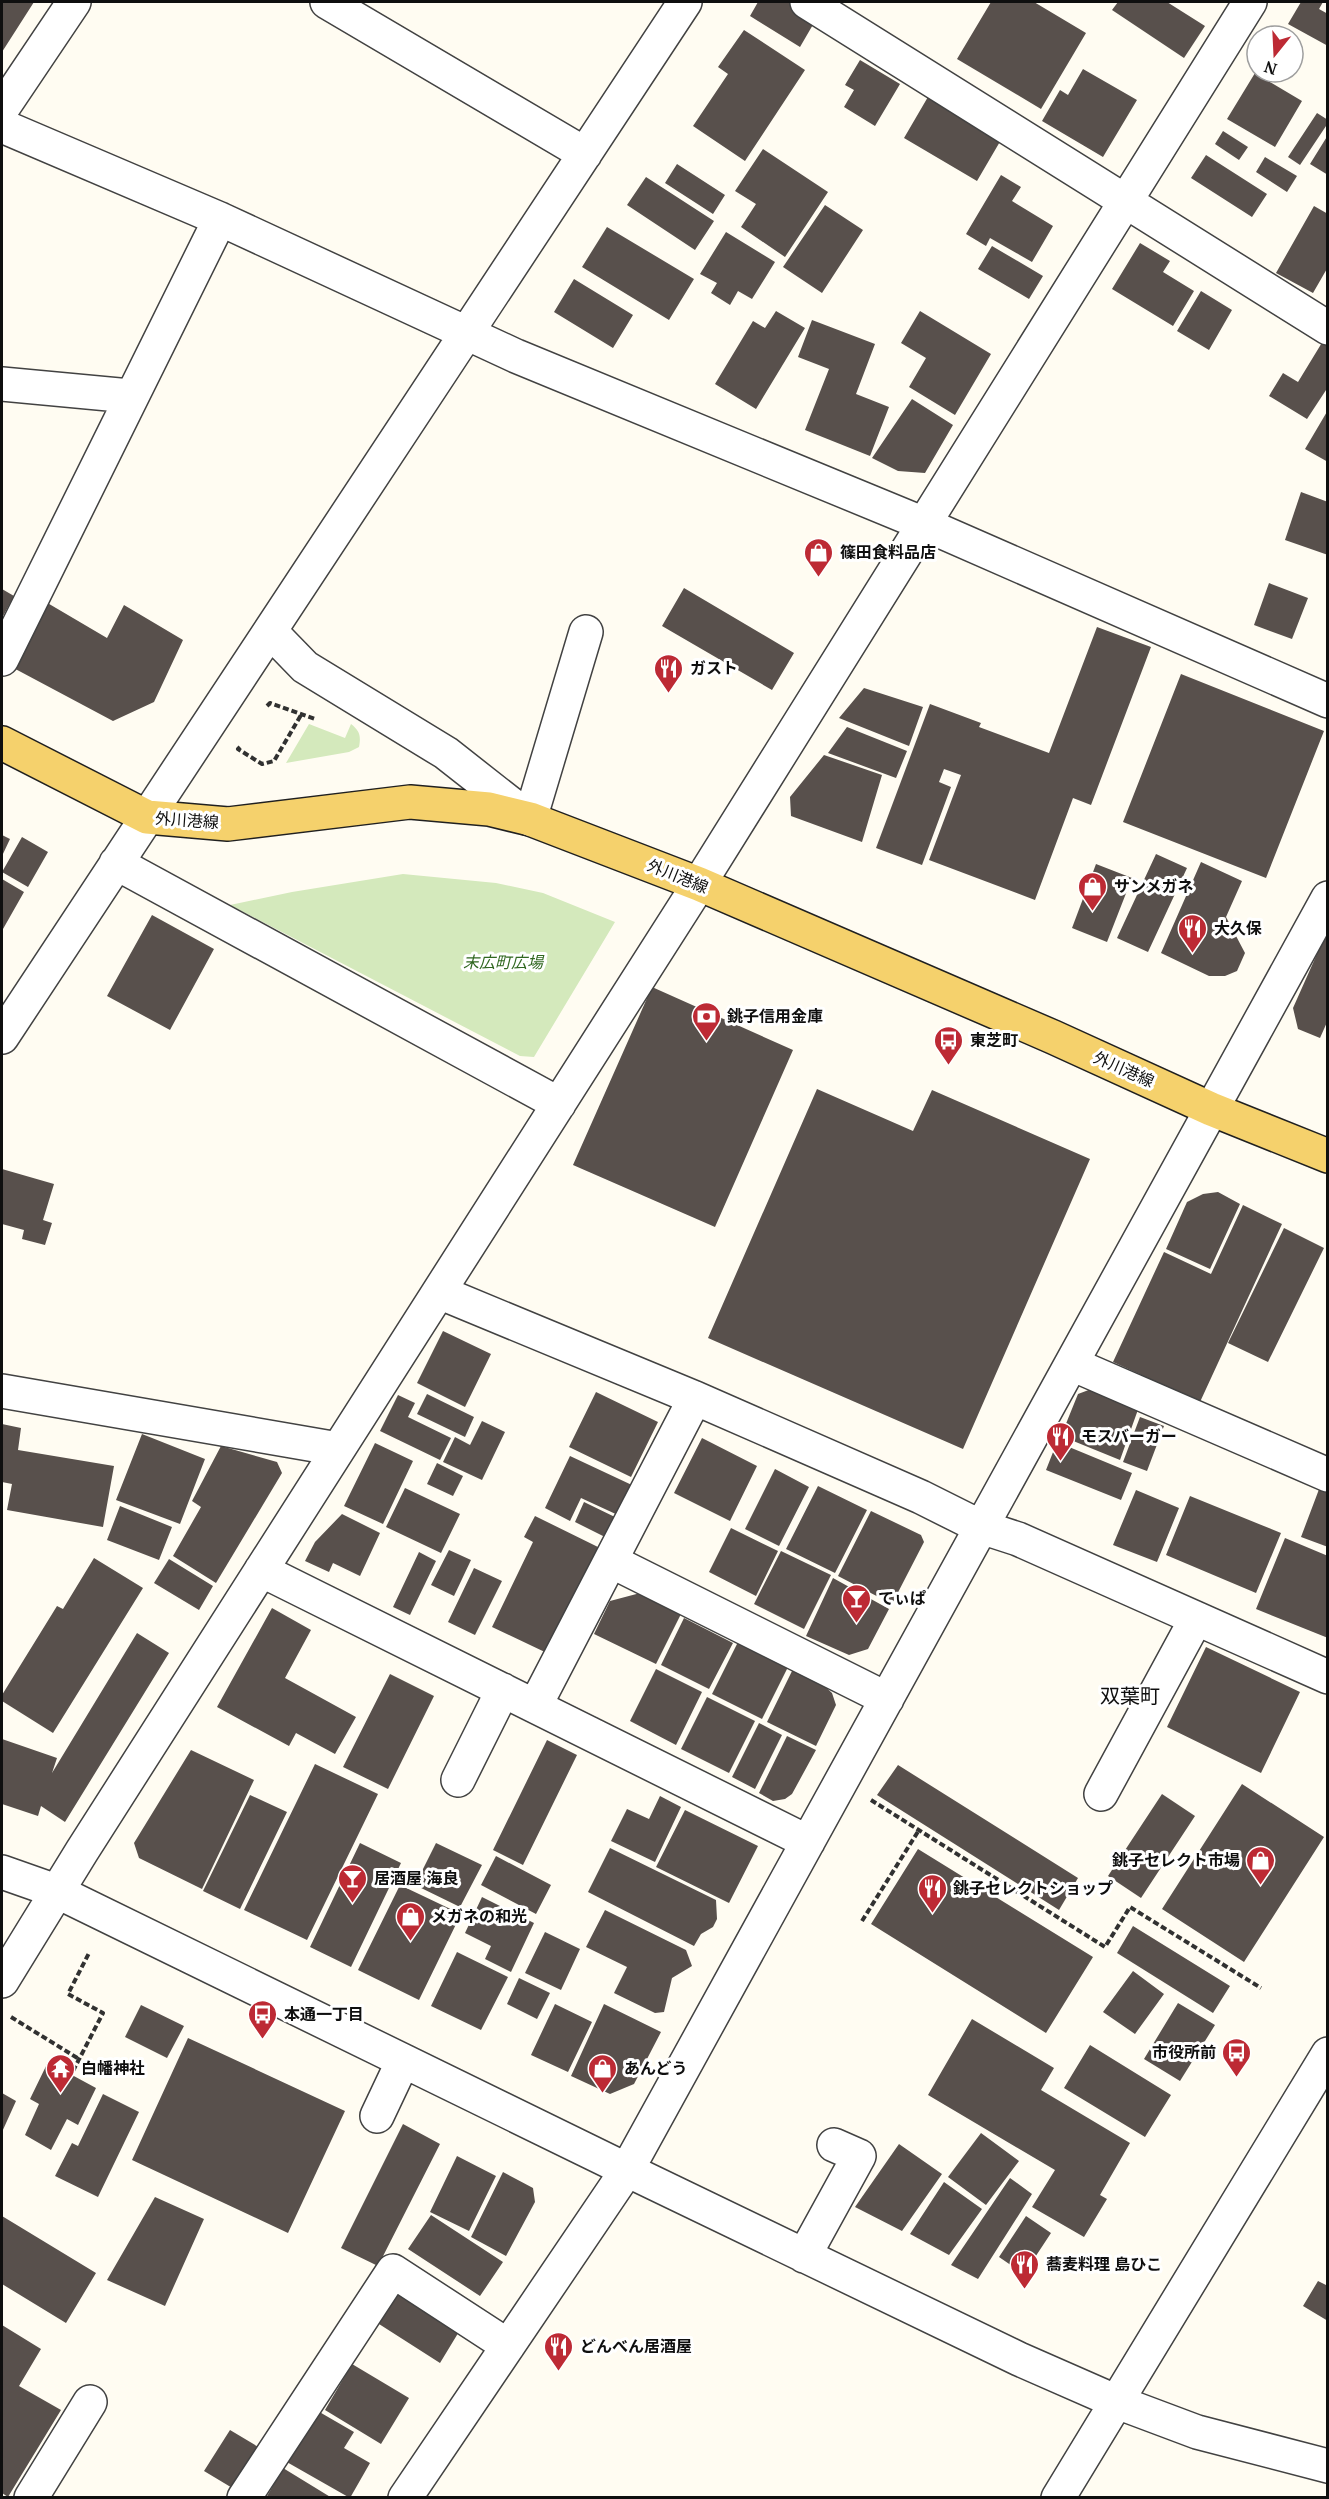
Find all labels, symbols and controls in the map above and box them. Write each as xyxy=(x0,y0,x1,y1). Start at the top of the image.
north arrow xyxy=(1245,24,1305,84)
text: N xyxy=(1261,56,1280,81)
shop icon: 篠田食料品店 xyxy=(803,536,835,578)
place label: 篠田食料品店 xyxy=(840,541,936,563)
restaurant icon: ガスト xyxy=(653,652,685,694)
place label: ガスト xyxy=(690,657,738,679)
street label: 外川港線 xyxy=(154,807,220,833)
street label: 外川港線 xyxy=(644,854,712,898)
shop icon: サンメガネ xyxy=(1077,870,1109,912)
place label: サンメガネ xyxy=(1114,875,1194,897)
restaurant icon: 大久保 xyxy=(1177,912,1209,954)
place label: 大久保 xyxy=(1214,917,1262,939)
park label: 末広町広場 xyxy=(463,951,545,973)
bank icon: 銚子信用金庫 xyxy=(690,1000,722,1042)
place label: 銚子信用金庫 xyxy=(727,1005,823,1027)
bus stop icon: 東芝町 xyxy=(933,1024,965,1066)
place label: 東芝町 xyxy=(970,1029,1018,1051)
street label: 外川港線 xyxy=(1090,1046,1158,1092)
restaurant icon: モスバーガー xyxy=(1044,1420,1076,1462)
place label: モスバーガー xyxy=(1081,1425,1177,1447)
bar icon: てぃぱ xyxy=(841,1582,873,1624)
place label: てぃぱ xyxy=(878,1587,926,1609)
district label: 双葉町 xyxy=(1100,1682,1160,1709)
shop icon: 銚子セレクト市場 xyxy=(1245,1844,1277,1886)
place label: 銚子セレクト市場 xyxy=(1112,1849,1240,1871)
bar icon: 居酒屋 海良 xyxy=(337,1862,369,1904)
place label: 居酒屋 海良 xyxy=(374,1867,458,1889)
restaurant icon: 銚子セレクトショップ xyxy=(916,1872,948,1914)
place label: 銚子セレクトショップ xyxy=(953,1877,1113,1899)
shop icon: メガネの和光 xyxy=(394,1900,426,1942)
place label: メガネの和光 xyxy=(431,1905,527,1927)
bus stop icon: 本通一丁目 xyxy=(247,1998,279,2040)
place label: 本通一丁目 xyxy=(284,2003,364,2025)
bus stop icon: 市役所前 xyxy=(1221,2036,1253,2078)
place label: 市役所前 xyxy=(1152,2041,1216,2063)
temple icon: 白幡神社 xyxy=(44,2052,76,2094)
shop icon: あんどう xyxy=(587,2052,619,2094)
place label: 白幡神社 xyxy=(81,2057,145,2079)
place label: あんどう xyxy=(624,2057,688,2079)
restaurant icon: 蕎麦料理 島ひこ xyxy=(1009,2248,1041,2290)
place label: 蕎麦料理 島ひこ xyxy=(1046,2253,1162,2275)
restaurant icon: どんべん居酒屋 xyxy=(543,2330,575,2372)
place label: どんべん居酒屋 xyxy=(580,2335,692,2357)

